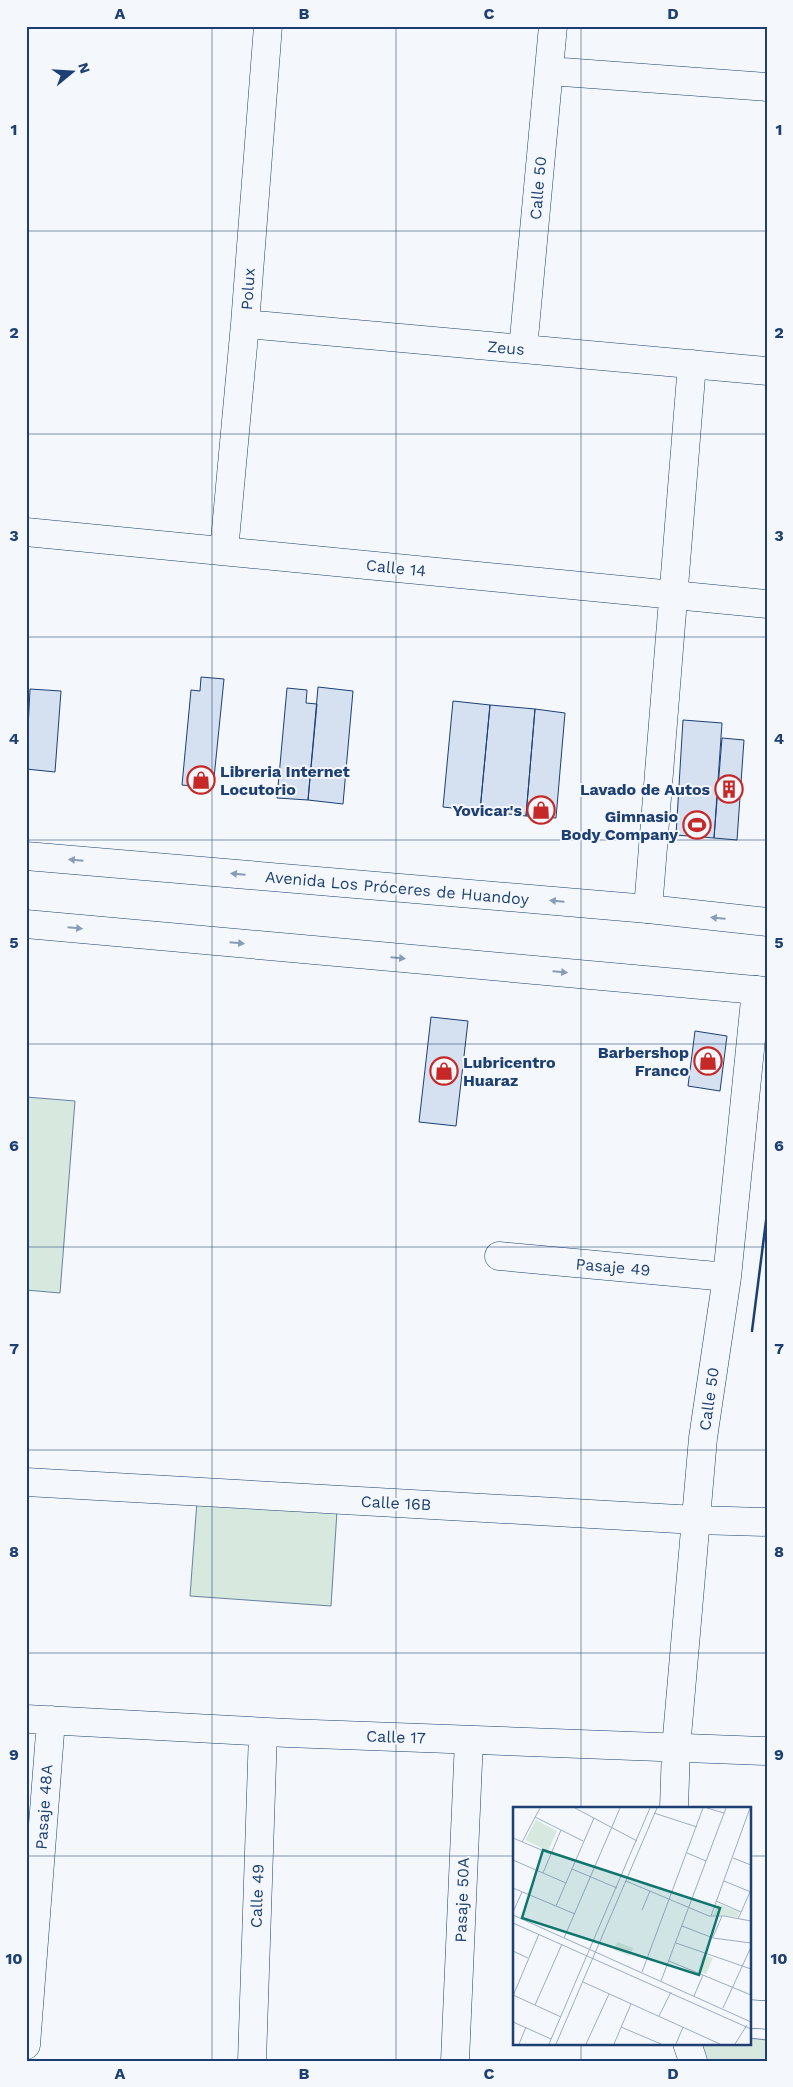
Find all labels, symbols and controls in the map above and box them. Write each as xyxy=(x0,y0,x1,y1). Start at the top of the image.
text: A xyxy=(115,4,126,23)
text: B xyxy=(299,4,310,23)
text: C xyxy=(484,4,495,23)
text: D xyxy=(667,4,679,23)
north arrow xyxy=(48,48,98,98)
text: N xyxy=(75,61,94,75)
text: 1 xyxy=(11,120,17,139)
text: 1 xyxy=(776,120,782,139)
street label: Calle 50 xyxy=(526,155,550,221)
street label: Polux xyxy=(237,267,259,311)
text: 2 xyxy=(9,323,19,342)
text: 2 xyxy=(774,323,784,342)
street label: Zeus xyxy=(487,337,525,359)
text: 3 xyxy=(9,526,19,545)
text: 3 xyxy=(774,526,784,545)
street label: Calle 14 xyxy=(365,555,427,581)
text: 4 xyxy=(9,729,19,748)
text: 4 xyxy=(774,729,784,748)
place label: Libreria Internet Locutorio xyxy=(220,762,350,799)
shop icon: Libreria Internet Locutorio xyxy=(186,765,216,795)
building icon: Lavado de Autos xyxy=(714,774,744,804)
place label: Lavado de Autos xyxy=(580,780,710,799)
shop icon: Yovicar's xyxy=(526,795,556,825)
place label: Yovicar's xyxy=(452,801,522,820)
place label: Gimnasio Body Company xyxy=(561,807,679,844)
sports icon: Gimnasio Body Company xyxy=(682,810,712,840)
one-way arrow xyxy=(68,856,84,864)
street label: Avenida Los Próceres de Huandoy xyxy=(264,867,530,909)
one-way arrow xyxy=(229,870,245,878)
one-way arrow xyxy=(548,897,564,905)
one-way arrow xyxy=(710,914,726,922)
one-way arrow xyxy=(67,925,83,933)
text: 5 xyxy=(9,933,19,952)
text: 5 xyxy=(774,933,784,952)
one-way arrow xyxy=(229,939,245,947)
one-way arrow xyxy=(391,954,407,962)
one-way arrow xyxy=(553,969,569,977)
place label: Barbershop Franco xyxy=(598,1043,689,1080)
shop icon: Barbershop Franco xyxy=(693,1046,723,1076)
place label: Lubricentro Huaraz xyxy=(463,1053,556,1090)
shop icon: Lubricentro Huaraz xyxy=(429,1056,459,1086)
text: 6 xyxy=(9,1136,19,1155)
text: 6 xyxy=(774,1136,784,1155)
street label: Pasaje 49 xyxy=(575,1254,651,1280)
text: 7 xyxy=(9,1339,19,1358)
text: 7 xyxy=(774,1339,784,1358)
street label: Calle 50 xyxy=(695,1366,723,1432)
street label: Calle 16B xyxy=(360,1492,432,1514)
text: 8 xyxy=(9,1542,19,1561)
text: 8 xyxy=(774,1542,784,1561)
street label: Calle 17 xyxy=(366,1726,426,1748)
text: 9 xyxy=(9,1745,19,1764)
text: 9 xyxy=(774,1745,784,1764)
street label: Pasaje 48A xyxy=(32,1763,56,1850)
inset map xyxy=(513,1807,750,2044)
street label: Pasaje 50A xyxy=(451,1857,473,1943)
street label: Calle 49 xyxy=(246,1864,268,1928)
text: 10 xyxy=(5,1949,23,1968)
text: 10 xyxy=(770,1949,788,1968)
text: A xyxy=(115,2064,126,2083)
text: B xyxy=(299,2064,310,2083)
text: C xyxy=(484,2064,495,2083)
text: D xyxy=(667,2064,679,2083)

